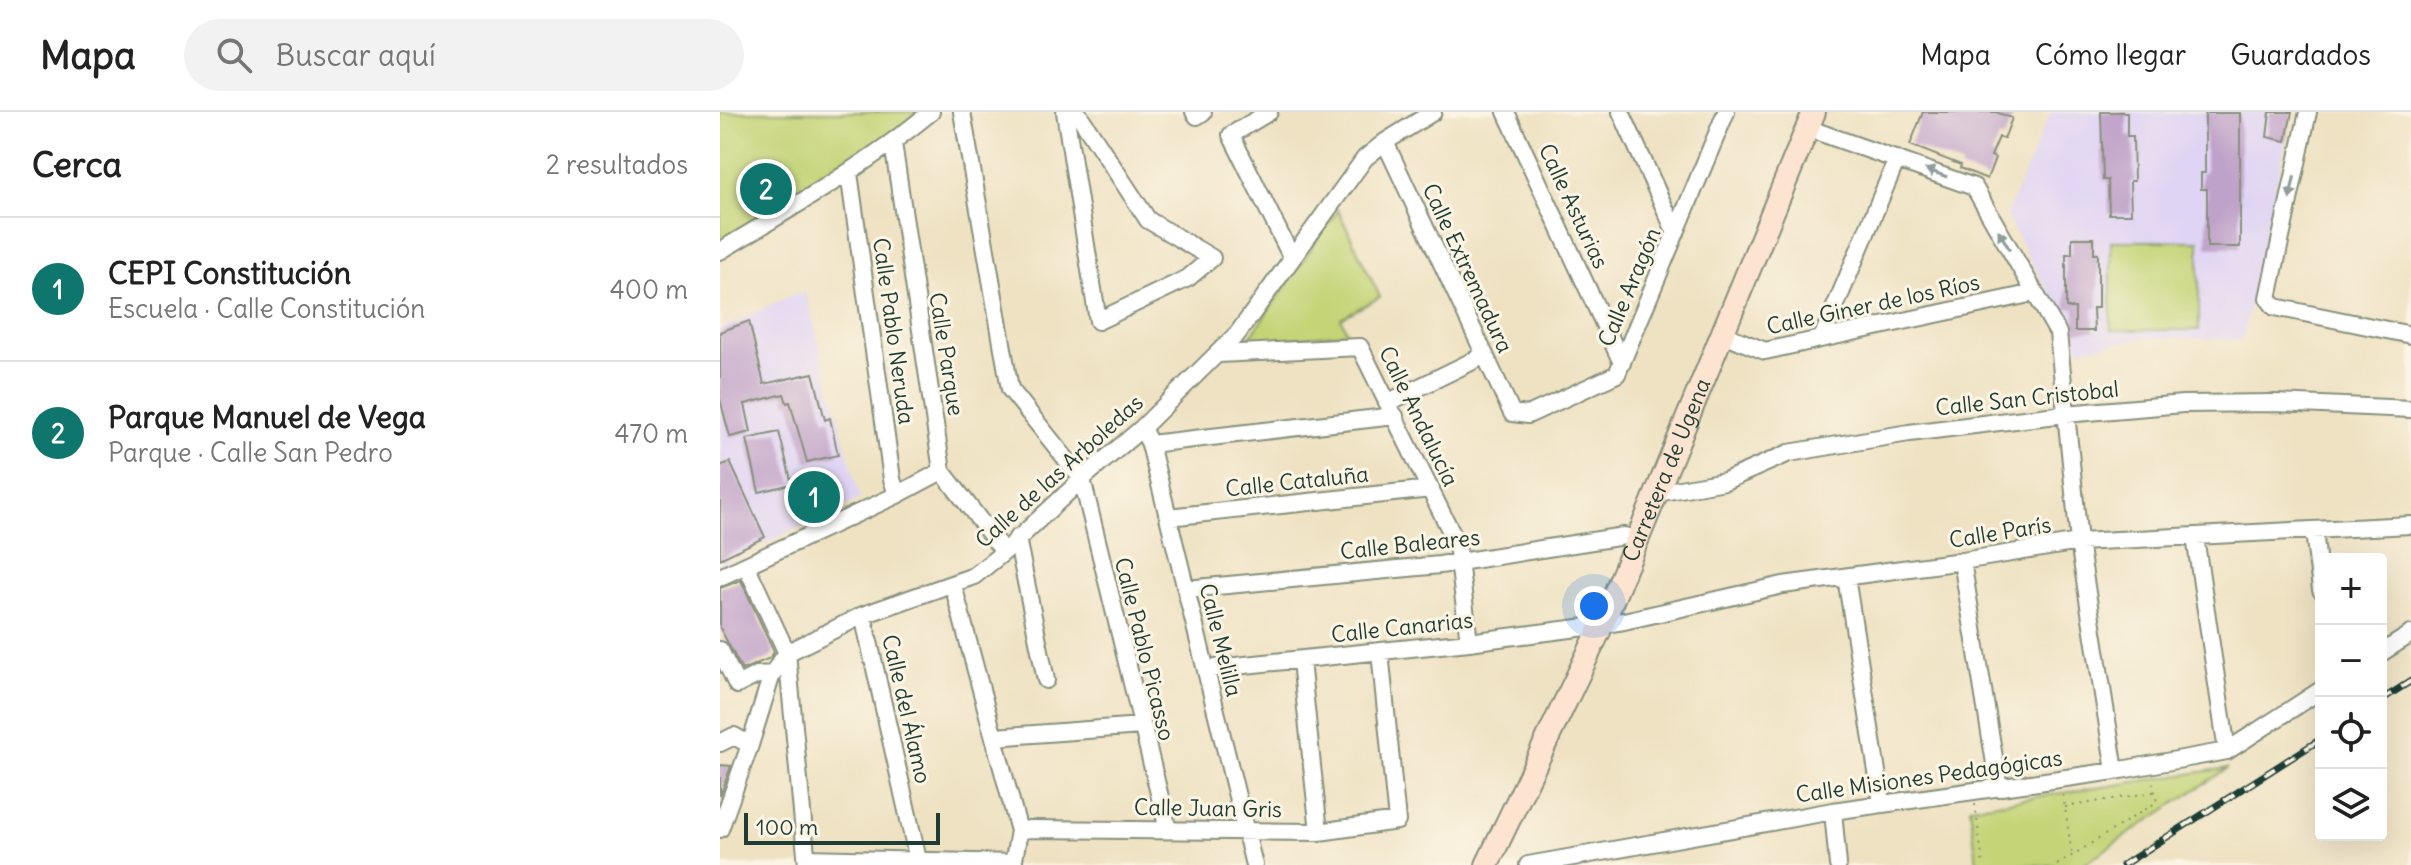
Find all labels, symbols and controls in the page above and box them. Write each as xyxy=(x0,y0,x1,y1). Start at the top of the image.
search box xyxy=(184,19,744,91)
text: Mapa xyxy=(40,32,136,79)
icon: search xyxy=(212,33,256,77)
text: Buscar aquí xyxy=(276,36,436,74)
text: Mapa xyxy=(1920,37,1991,73)
text: Cómo llegar xyxy=(2035,37,2186,73)
text: Guardados xyxy=(2230,37,2371,73)
street label: Calle Asturias xyxy=(1533,139,1615,273)
text: Cerca xyxy=(32,143,122,186)
text: 2 resultados xyxy=(546,148,688,181)
pin: 2 xyxy=(740,159,792,219)
one-way arrow xyxy=(1923,166,1947,179)
one-way arrow xyxy=(2285,176,2298,201)
street label: Calle Extremadura xyxy=(1416,179,1520,357)
street label: Calle Aragón xyxy=(1591,223,1667,351)
one-way arrow xyxy=(1997,229,2011,251)
street label: Calle Pablo Neruda xyxy=(867,236,921,426)
text: CEPI Constitución xyxy=(108,254,351,292)
street label: Calle Giner de los Ríos xyxy=(1764,268,1982,340)
text: 1 xyxy=(53,273,63,306)
text: 400 m xyxy=(610,273,688,306)
street label: Calle Parque xyxy=(923,290,971,418)
text: Escuela · Calle Constitución xyxy=(108,292,425,325)
street label: Calle Andalucía xyxy=(1373,341,1465,491)
street label: Carretera de Ugena xyxy=(1616,374,1716,566)
street label: Calle San Cristobal xyxy=(1934,374,2120,422)
street label: Calle de las Arboledas xyxy=(969,388,1149,554)
text: Parque Manuel de Vega xyxy=(108,398,426,436)
text: 2 xyxy=(51,417,65,450)
text: 470 m xyxy=(614,417,688,450)
text: Parque · Calle San Pedro xyxy=(108,436,393,469)
street label: Calle Cataluña xyxy=(1224,460,1370,502)
pin: 1 xyxy=(788,467,840,527)
street label: Calle París xyxy=(1947,510,2053,554)
street label: Calle Baleares xyxy=(1339,523,1481,565)
map controls xyxy=(2315,553,2387,841)
button: + xyxy=(2315,553,2387,625)
street label: Calle Pablo Picasso xyxy=(1109,554,1181,744)
street label: Calle Melilla xyxy=(1193,581,1249,699)
your location xyxy=(1574,586,1614,626)
street label: Calle Canarias xyxy=(1330,606,1474,648)
button: − xyxy=(2315,625,2387,697)
street label: Calle del Álamo xyxy=(876,632,938,786)
button: locate xyxy=(2315,697,2387,769)
street label: Calle Misiones Pedagógicas xyxy=(1794,743,2064,809)
button: layers xyxy=(2315,769,2387,841)
street label: Calle Juan Gris xyxy=(1134,793,1282,823)
scale bar xyxy=(744,809,940,845)
text: 100 m xyxy=(756,813,818,841)

